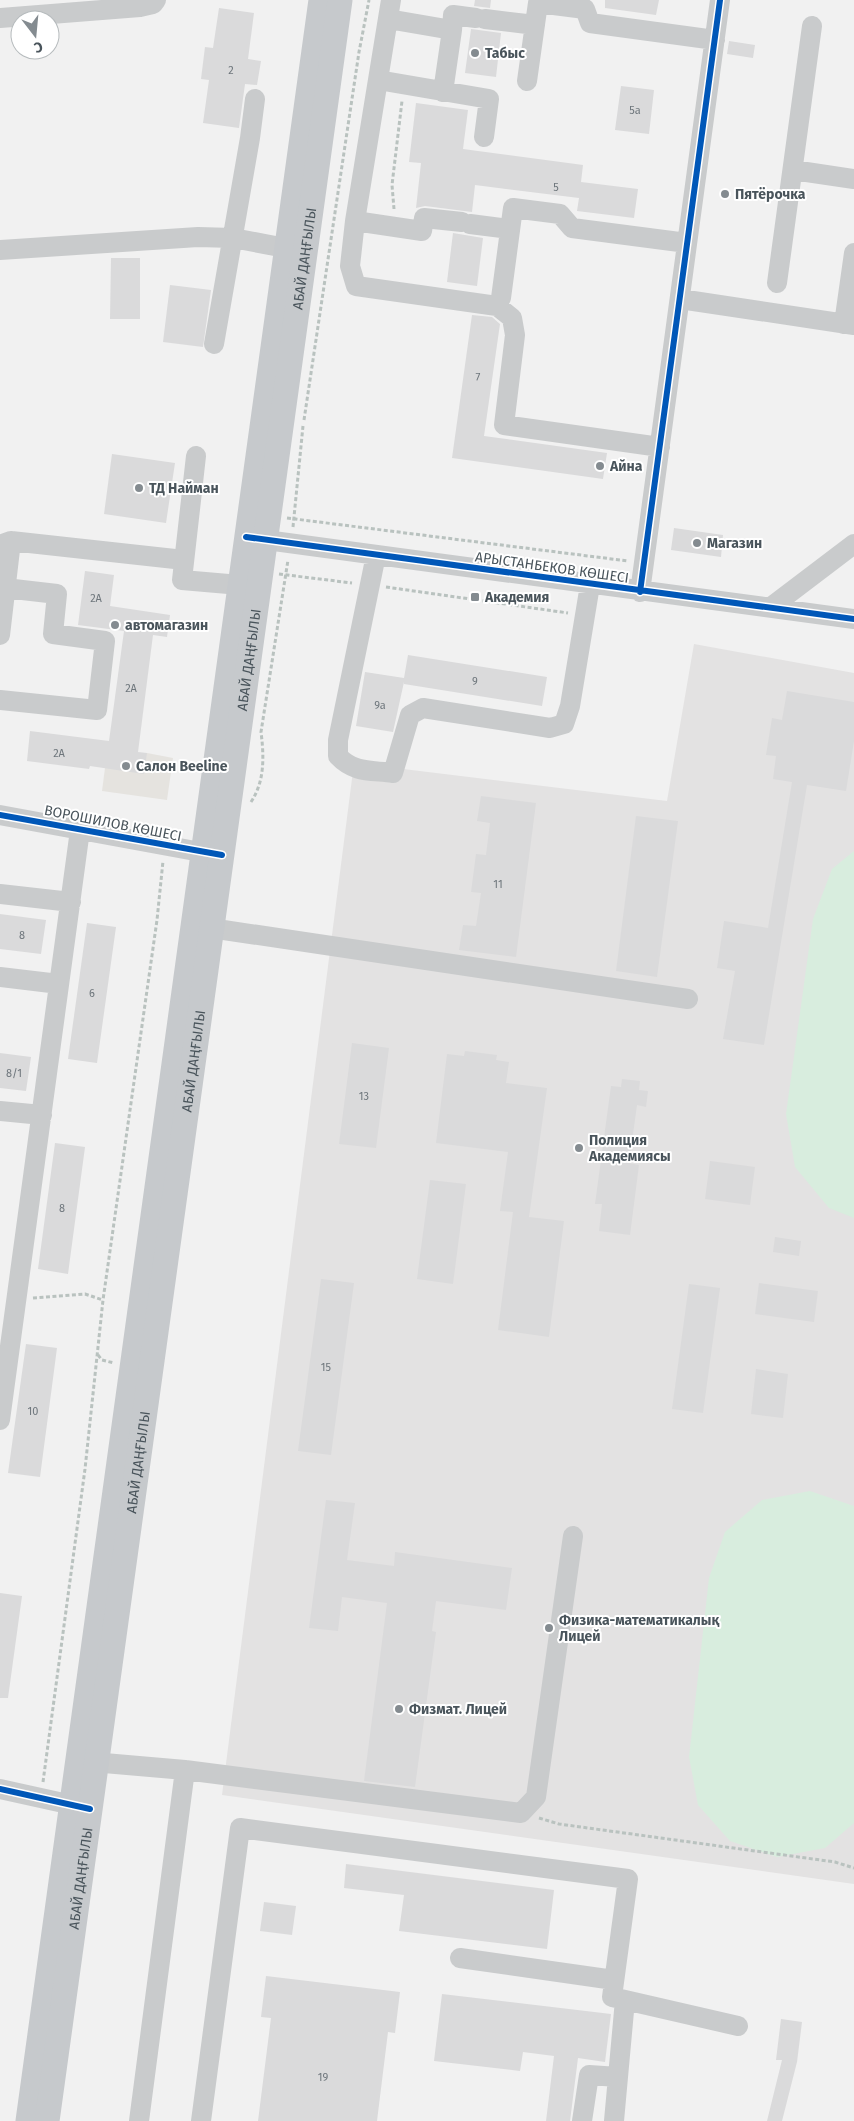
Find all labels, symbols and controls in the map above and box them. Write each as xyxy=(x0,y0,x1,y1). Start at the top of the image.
north arrow xyxy=(10,10,60,60)
text: С xyxy=(32,38,45,56)
place label: Табыс xyxy=(485,45,525,62)
marker: Табыс xyxy=(469,47,481,59)
house number: 2 xyxy=(228,64,234,77)
house number: 5а xyxy=(629,104,641,117)
house number: 5 xyxy=(553,181,559,194)
place label: Пятёрочка xyxy=(735,186,806,203)
marker: Пятёрочка xyxy=(719,188,731,200)
street label: АБАЙ ДАҢҒЫЛЫ xyxy=(289,207,320,311)
house number: 7 xyxy=(476,371,481,384)
place label: Айна xyxy=(609,458,643,475)
marker: Айна xyxy=(594,460,606,472)
place label: ТД Найман xyxy=(149,480,219,497)
marker: ТД Найман xyxy=(133,482,145,494)
place label: Магазин xyxy=(707,535,762,552)
marker: Магазин xyxy=(691,537,703,549)
street label: АРЫСТАНБЕКОВ КӨШЕСІ xyxy=(474,548,630,587)
place label: Академия xyxy=(484,589,549,606)
marker: Академия xyxy=(469,591,481,603)
house number: 2А xyxy=(90,592,103,605)
street label: АБАЙ ДАҢҒЫЛЫ xyxy=(234,608,265,712)
place label: автомагазин xyxy=(125,617,208,634)
marker: автомагазин xyxy=(109,619,121,631)
house number: 9 xyxy=(472,675,478,688)
house number: 2А xyxy=(125,682,138,695)
house number: 9а xyxy=(374,699,386,712)
house number: 2А xyxy=(53,747,66,760)
place label: Cалон Beeline xyxy=(136,758,228,775)
marker: Cалон Beeline xyxy=(120,760,132,772)
street label: ВОРОШИЛОВ КӨШЕСІ xyxy=(43,802,183,845)
house number: 11 xyxy=(493,878,503,891)
house number: 8 xyxy=(19,929,25,942)
house number: 6 xyxy=(89,987,95,1000)
street label: АБАЙ ДАҢҒЫЛЫ xyxy=(178,1009,209,1113)
house number: 8/1 xyxy=(6,1067,22,1080)
house number: 13 xyxy=(359,1090,369,1103)
place label: Полиция Академиясы xyxy=(588,1132,671,1165)
marker: Полиция Академиясы xyxy=(573,1142,585,1154)
house number: 8 xyxy=(59,1202,65,1215)
house number: 15 xyxy=(321,1361,332,1374)
house number: 10 xyxy=(28,1405,38,1418)
street label: АБАЙ ДАҢҒЫЛЫ xyxy=(123,1410,154,1514)
place label: Физика-математикалық Лицей xyxy=(559,1612,719,1645)
marker: Физика-математикалық Лицей xyxy=(543,1622,555,1634)
place label: Физмат. Лицей xyxy=(409,1701,507,1718)
marker: Физмат. Лицей xyxy=(393,1703,405,1715)
street label: АБАЙ ДАҢҒЫЛЫ xyxy=(66,1826,96,1930)
house number: 19 xyxy=(318,2071,328,2084)

